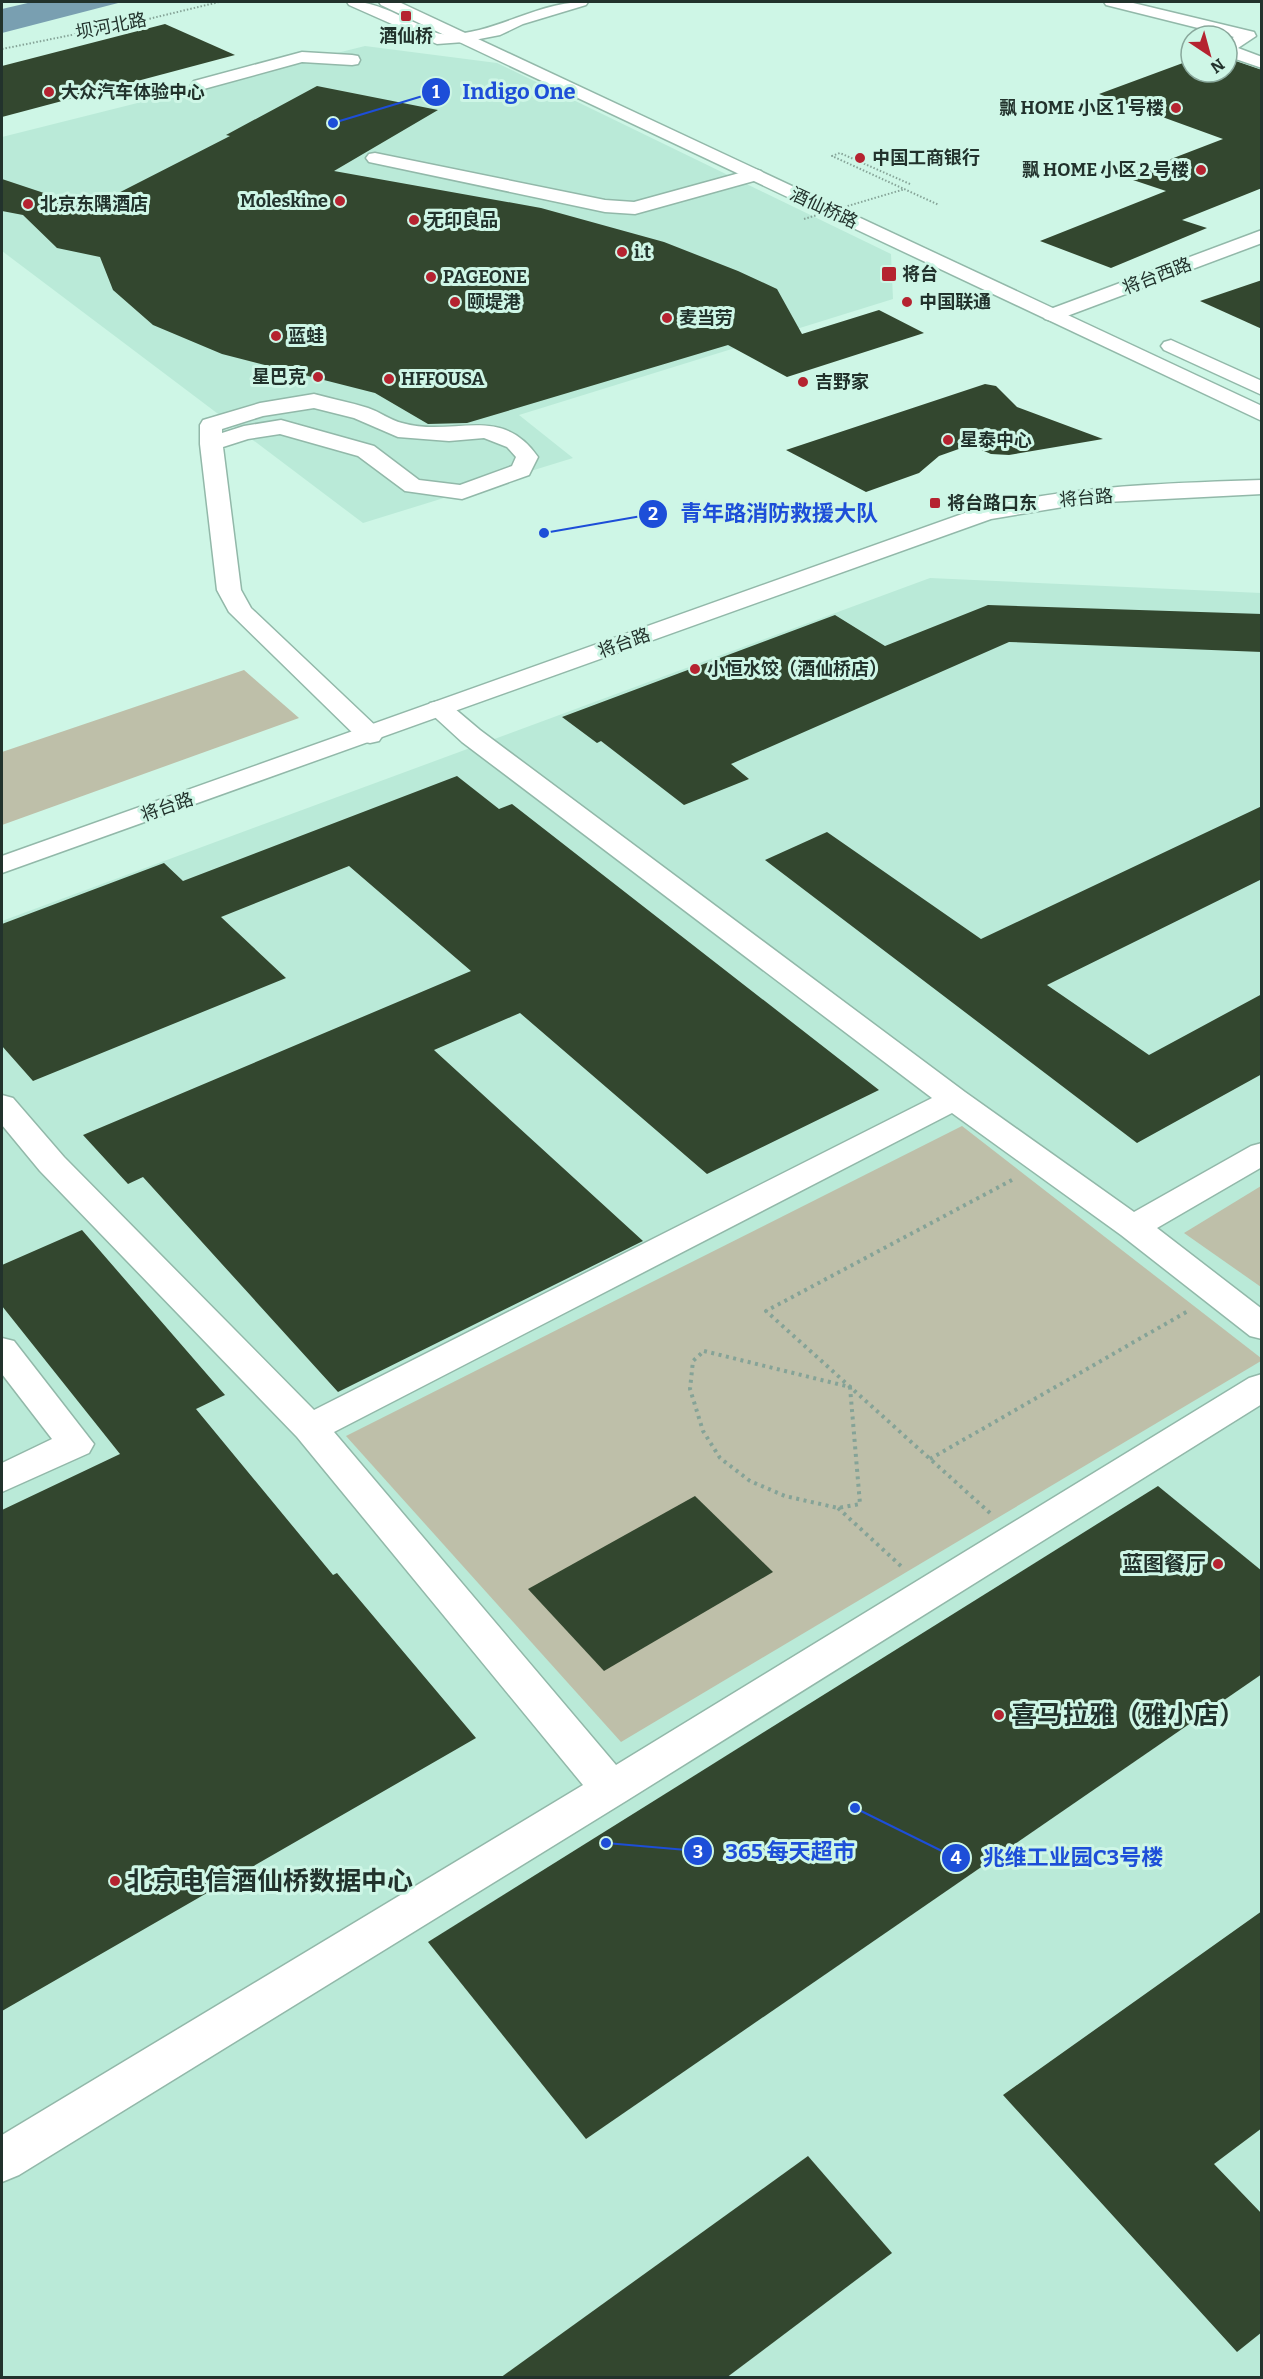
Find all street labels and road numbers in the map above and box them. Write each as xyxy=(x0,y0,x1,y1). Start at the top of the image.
street label: 坝河北路 xyxy=(74,8,148,44)
street label: 酒仙桥路 xyxy=(787,183,861,233)
street label: 将台西路 xyxy=(1119,253,1195,299)
street label: 将台路 xyxy=(1058,485,1114,511)
street label: 将台路 xyxy=(595,623,653,663)
street label: 将台路 xyxy=(138,788,196,826)

